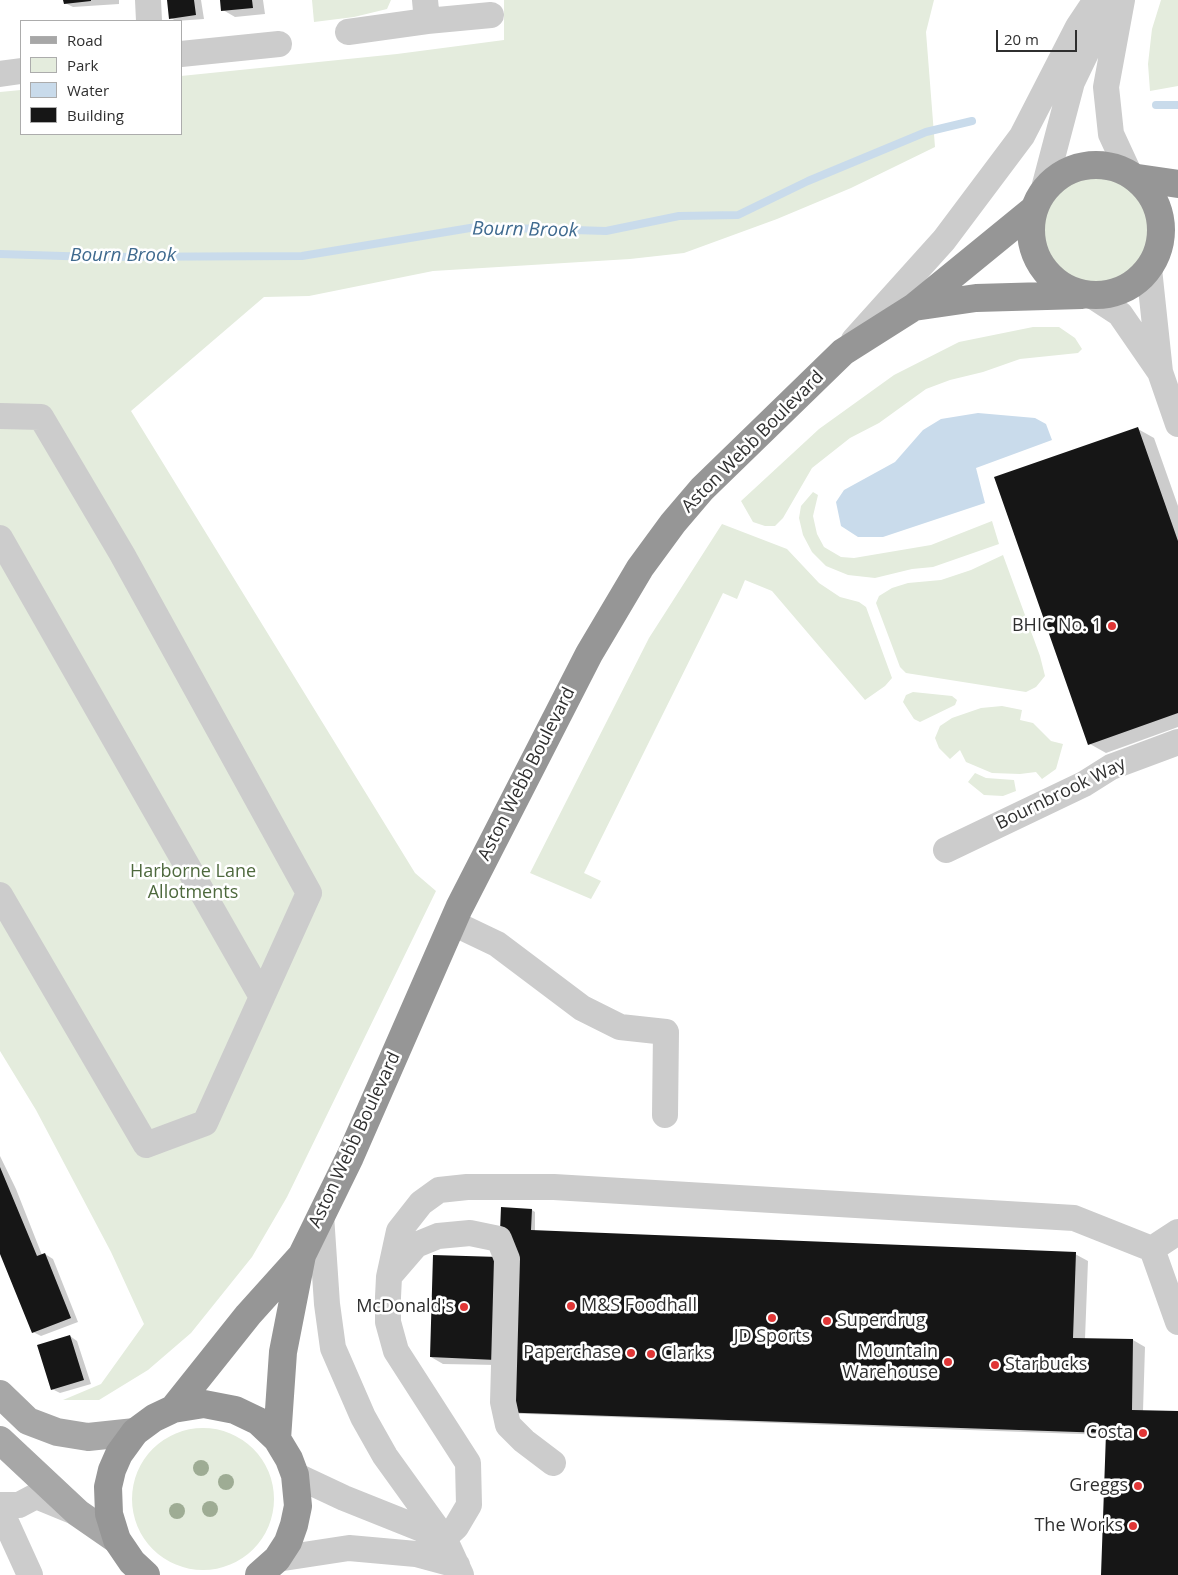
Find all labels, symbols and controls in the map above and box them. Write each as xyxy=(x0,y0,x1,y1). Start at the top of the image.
legend xyxy=(20,20,182,135)
scale bar xyxy=(998,20,1079,52)
text: 20 m xyxy=(1004,29,1039,49)
text: Road xyxy=(67,30,103,50)
text: Park xyxy=(67,55,98,75)
text: Water xyxy=(67,80,109,100)
text: Building xyxy=(67,105,124,125)
water label: Bourn Brook xyxy=(472,218,578,242)
water label: Bourn Brook xyxy=(70,245,176,267)
street label: Aston Webb Boulevard xyxy=(678,367,828,517)
place label: BHIC No. 1 xyxy=(1012,615,1102,637)
marker: BHIC No. 1 xyxy=(1106,620,1118,632)
street label: Aston Webb Boulevard xyxy=(474,684,580,864)
street label: Bournbrook Way xyxy=(993,753,1129,835)
park label: Harborne Lane Allotments xyxy=(130,861,256,904)
street label: Aston Webb Boulevard xyxy=(305,1048,405,1232)
place label: M&S Foodhall xyxy=(581,1295,697,1317)
place label: McDonald's xyxy=(356,1296,454,1318)
marker: M&S Foodhall xyxy=(565,1300,577,1312)
marker: McDonald's xyxy=(458,1301,470,1313)
place label: Superdrug xyxy=(837,1310,926,1332)
marker: JD Sports xyxy=(766,1312,778,1324)
marker: Superdrug xyxy=(821,1315,833,1327)
place label: JD Sports xyxy=(734,1326,810,1348)
place label: Mountain Warehouse xyxy=(842,1341,938,1384)
place label: Paperchase xyxy=(523,1342,621,1364)
place label: Clarks xyxy=(661,1343,712,1365)
marker: Paperchase xyxy=(625,1347,637,1359)
marker: Clarks xyxy=(645,1348,657,1360)
place label: Starbucks xyxy=(1005,1354,1087,1376)
marker: Mountain Warehouse xyxy=(942,1356,954,1368)
marker: Starbucks xyxy=(989,1359,1001,1371)
place label: Costa xyxy=(1086,1422,1133,1444)
marker: Costa xyxy=(1137,1427,1149,1439)
place label: Greggs xyxy=(1069,1475,1128,1497)
marker: Greggs xyxy=(1132,1480,1144,1492)
place label: The Works xyxy=(1034,1515,1123,1537)
marker: The Works xyxy=(1127,1520,1139,1532)

